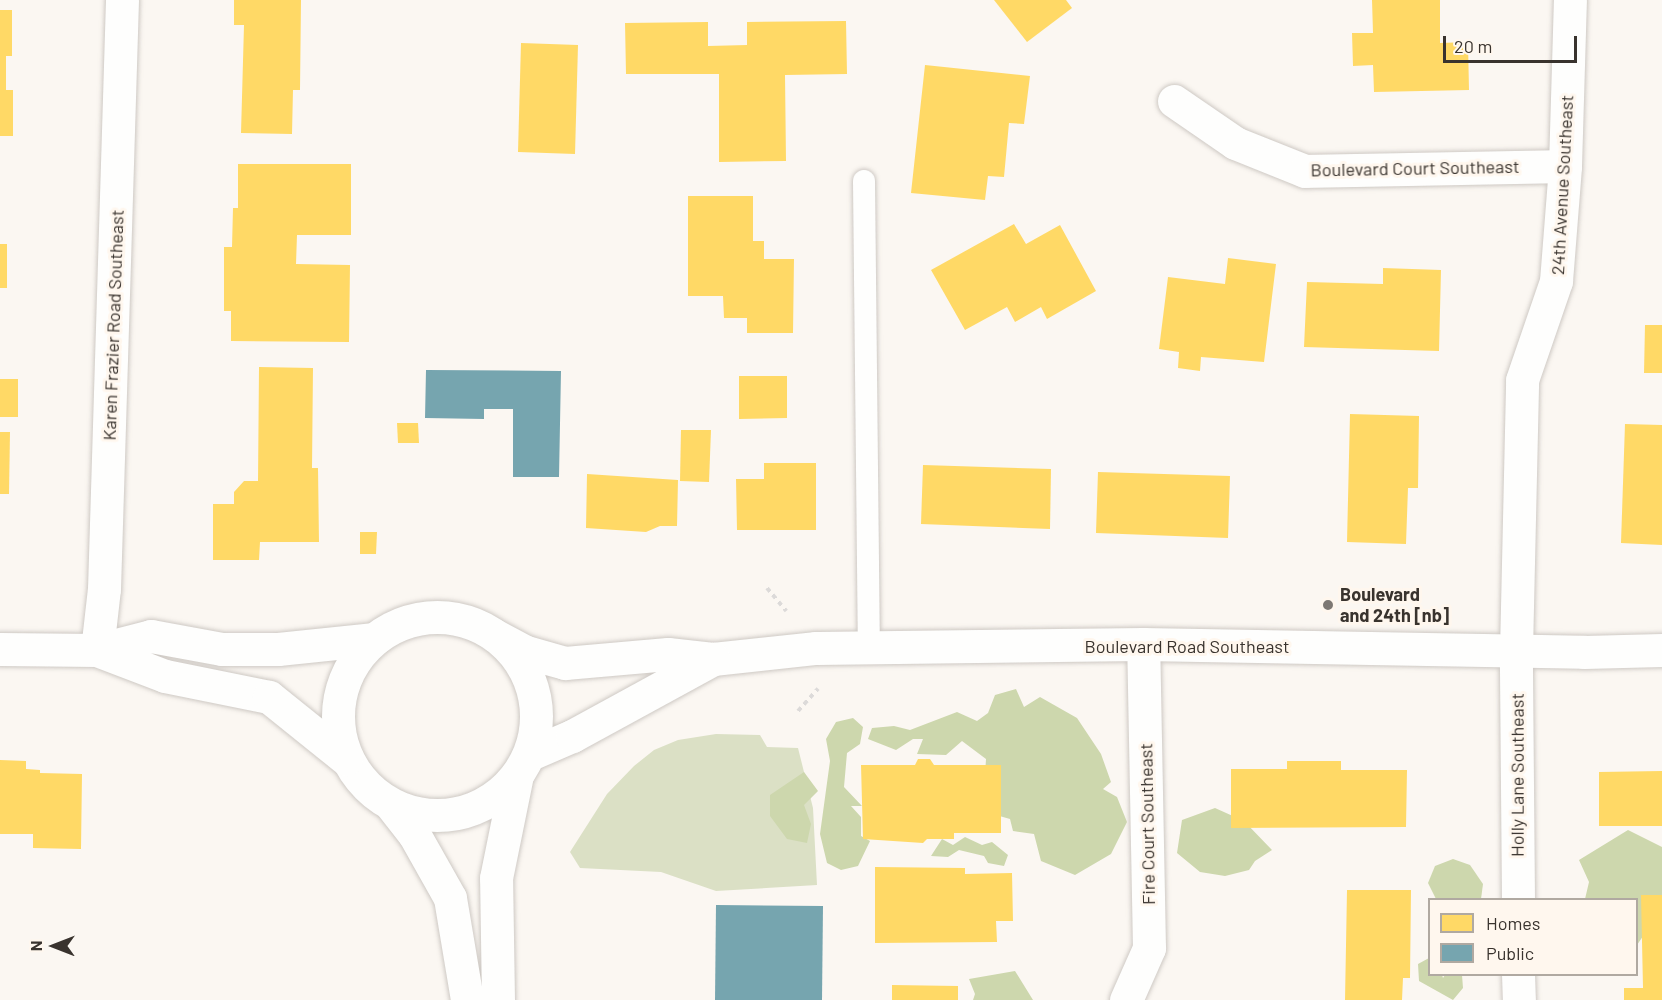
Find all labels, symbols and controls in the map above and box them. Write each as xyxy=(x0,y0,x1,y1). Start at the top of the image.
scale bar xyxy=(1446,24,1580,62)
text: 20 m xyxy=(1454,35,1492,57)
street label: 24th Avenue Southeast xyxy=(1546,94,1578,276)
street label: Boulevard Court Southeast xyxy=(1310,155,1520,181)
street label: Karen Frazier Road Southeast xyxy=(98,209,128,441)
place label: Boulevard and 24th [nb] xyxy=(1340,584,1449,626)
marker: Boulevard and 24th [nb] xyxy=(1321,598,1335,612)
street label: Boulevard Road Southeast xyxy=(1084,635,1290,657)
street label: Holly Lane Southeast xyxy=(1506,693,1528,857)
street label: Fire Court Southeast xyxy=(1135,743,1159,905)
legend xyxy=(1428,898,1638,976)
text: Homes xyxy=(1486,912,1540,934)
north arrow xyxy=(24,916,84,976)
text: N xyxy=(26,941,45,951)
text: Public xyxy=(1486,942,1534,964)

